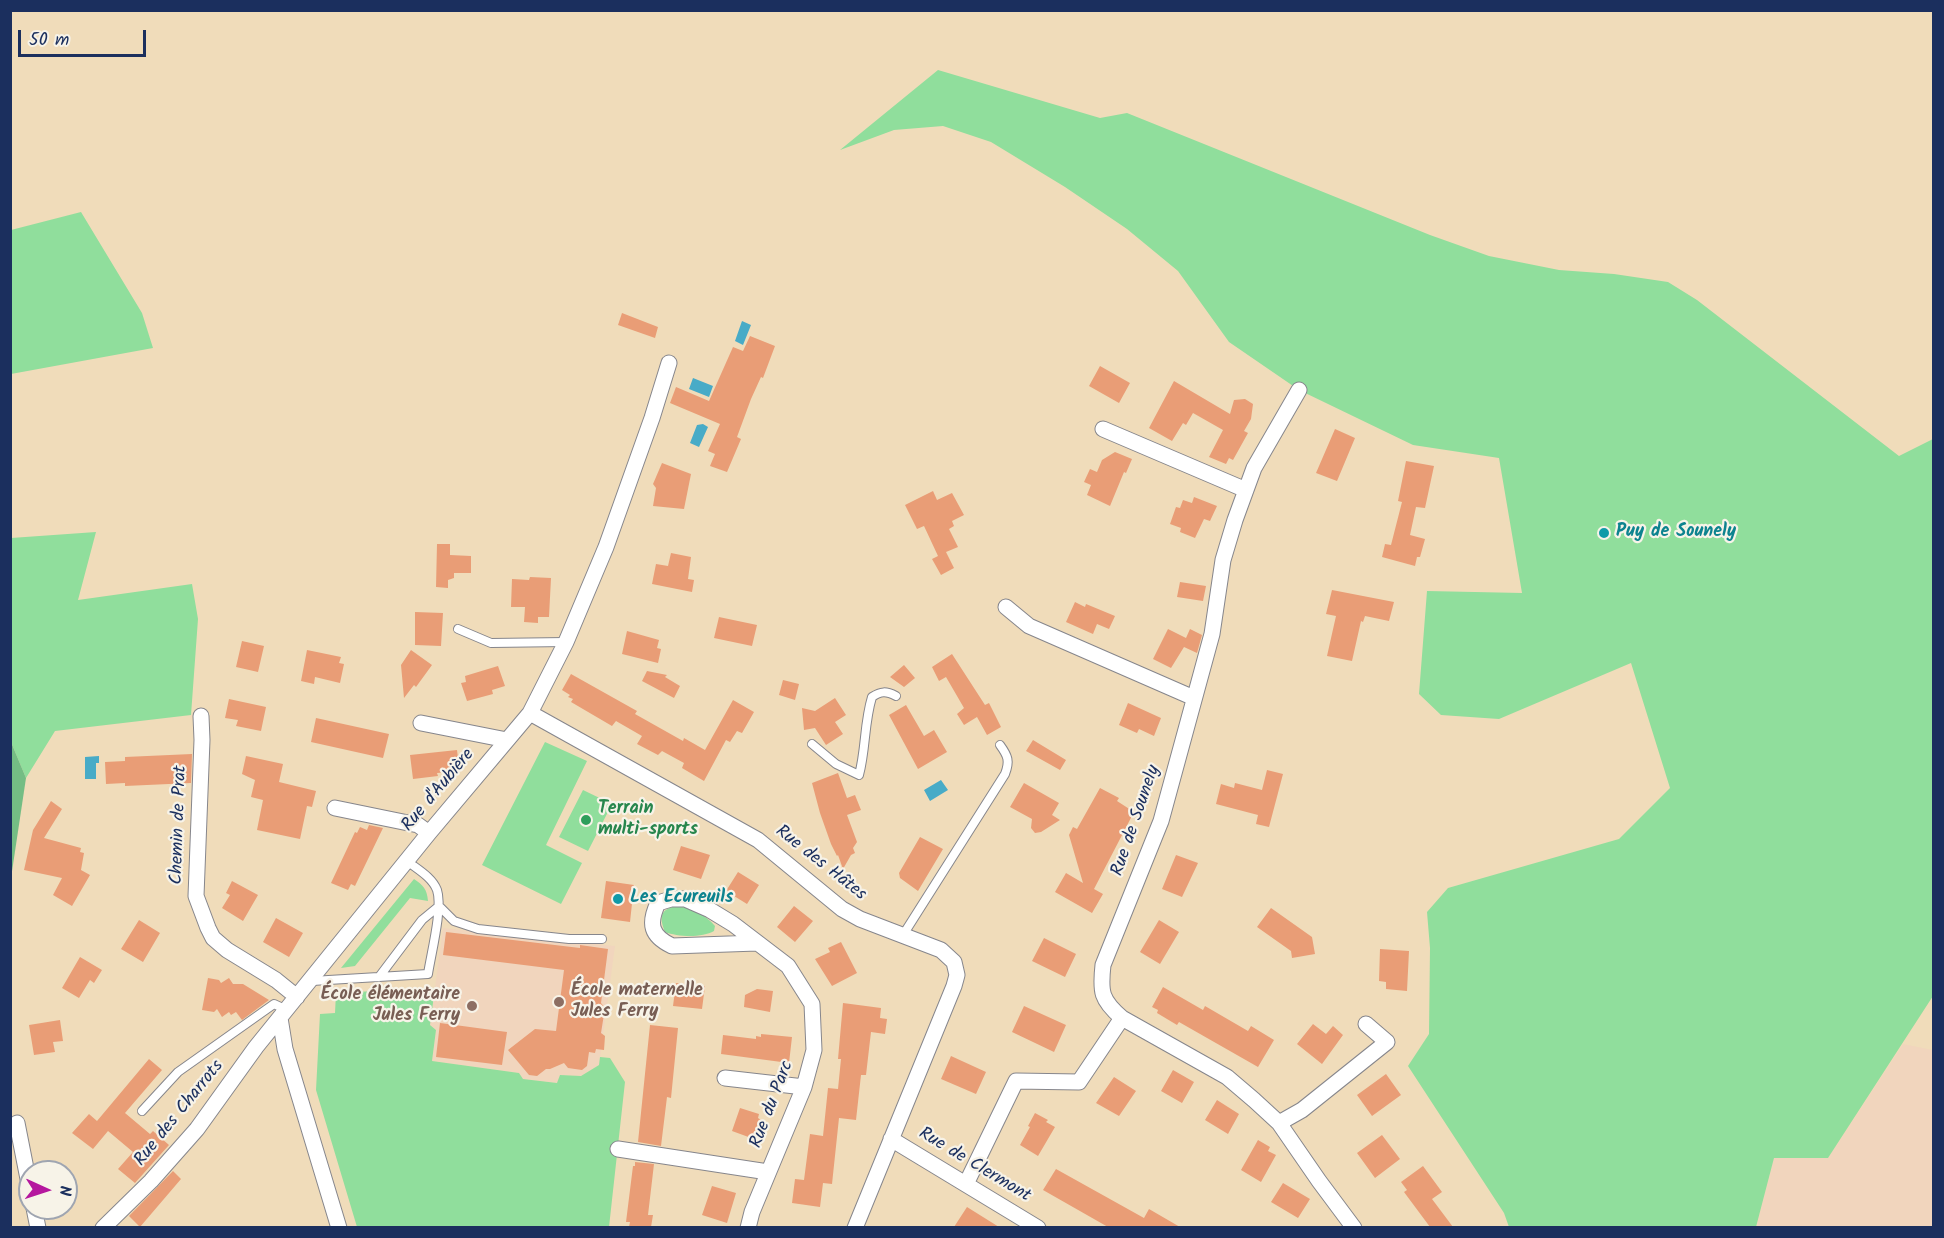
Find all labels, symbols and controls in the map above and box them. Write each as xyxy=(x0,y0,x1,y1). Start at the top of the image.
scale bar xyxy=(21,18,148,56)
text: 50 m xyxy=(29,26,69,55)
place label: Puy de Sounely xyxy=(1616,522,1736,544)
marker: Puy de Sounely xyxy=(1597,526,1611,540)
street label: Rue d'Aubière xyxy=(398,745,480,837)
street label: Rue de Sounely xyxy=(1108,763,1166,879)
street label: Chemin de Prat xyxy=(167,765,193,885)
place label: Terrain multi-sports xyxy=(598,799,698,842)
marker: Terrain multi-sports xyxy=(579,813,593,827)
street label: Rue des Hâtes xyxy=(770,822,870,906)
place label: Les Ecureuils xyxy=(630,888,733,910)
marker: Les Ecureuils xyxy=(611,892,625,906)
place label: École maternelle Jules Ferry xyxy=(571,981,703,1024)
place label: École élémentaire Jules Ferry xyxy=(321,985,460,1028)
marker: École maternelle Jules Ferry xyxy=(552,995,566,1009)
marker: École élémentaire Jules Ferry xyxy=(465,999,479,1013)
street label: Rue des Charrots xyxy=(131,1057,229,1171)
street label: Rue du Parc xyxy=(747,1058,799,1152)
street label: Rue de Clermont xyxy=(914,1124,1034,1208)
north arrow xyxy=(18,1160,78,1220)
text: N xyxy=(52,1185,77,1197)

